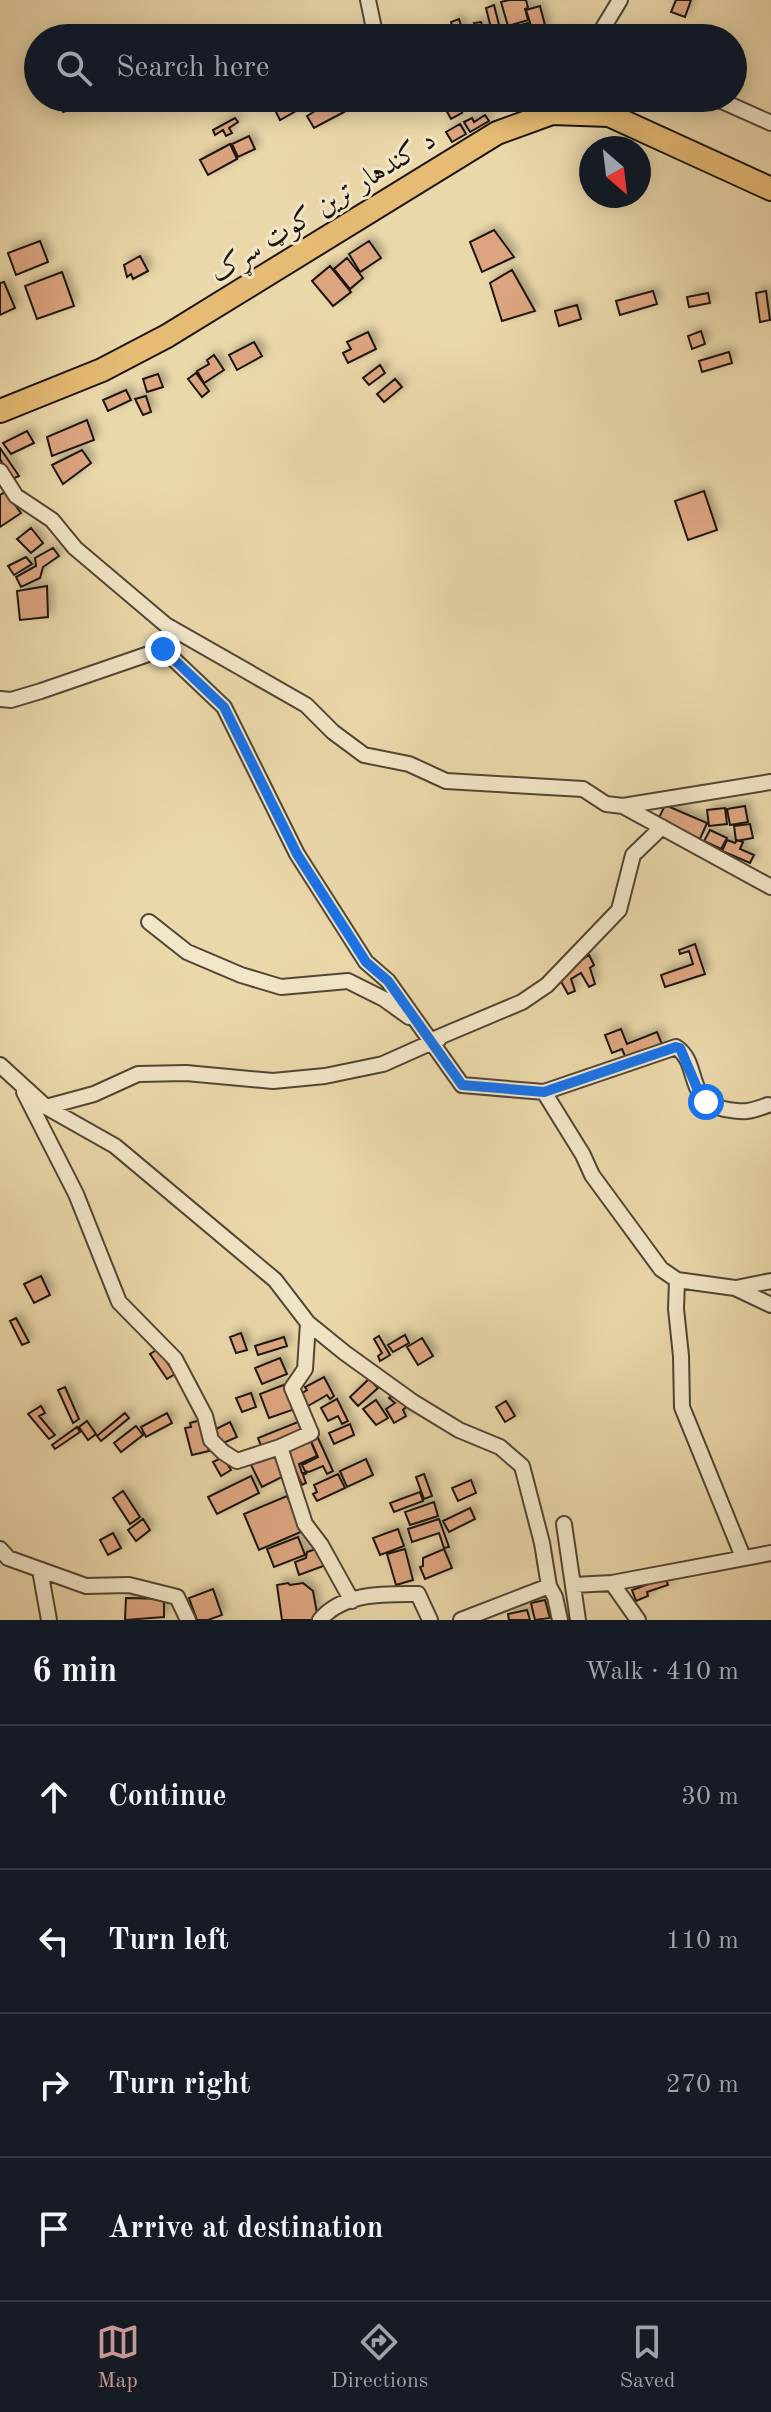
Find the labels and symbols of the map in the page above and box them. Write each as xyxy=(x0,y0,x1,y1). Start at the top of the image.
street label: د کندهار ترين کوټ سړک xyxy=(205,126,444,293)
north arrow xyxy=(579,136,651,208)
route end xyxy=(145,631,181,667)
route start xyxy=(688,1084,724,1120)

